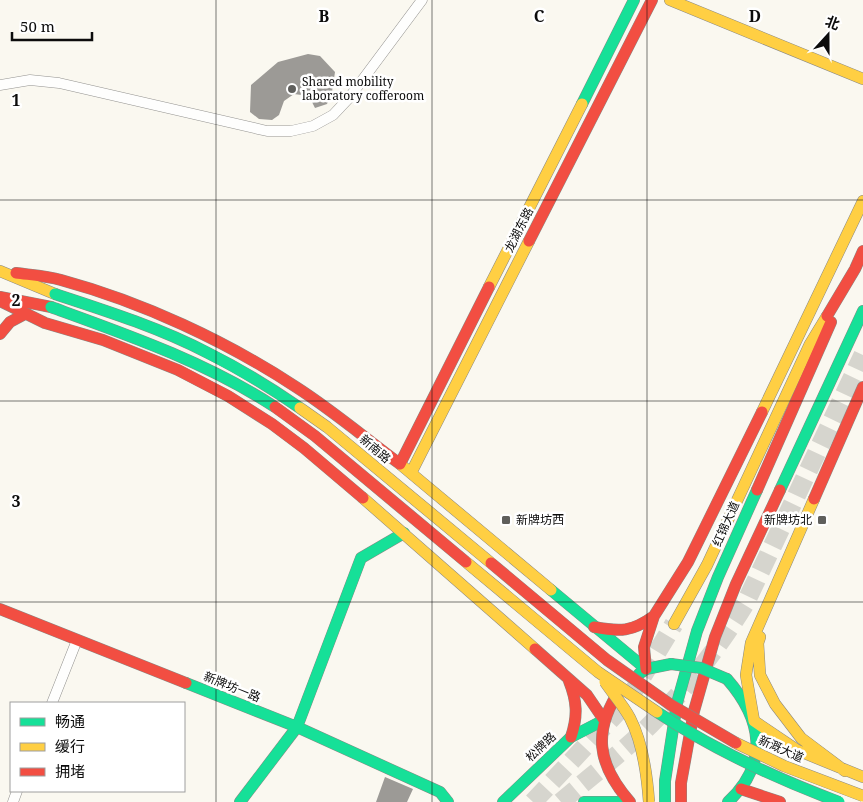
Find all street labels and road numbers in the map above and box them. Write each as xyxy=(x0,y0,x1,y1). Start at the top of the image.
street label: 龙湖东路 xyxy=(500,205,537,255)
street label: 新南路 xyxy=(356,431,395,467)
street label: 红锦大道 xyxy=(708,498,743,549)
street label: 新牌坊一路 xyxy=(201,667,263,706)
street label: 松牌路 xyxy=(522,728,560,765)
street label: 新溉大道 xyxy=(756,731,807,766)

